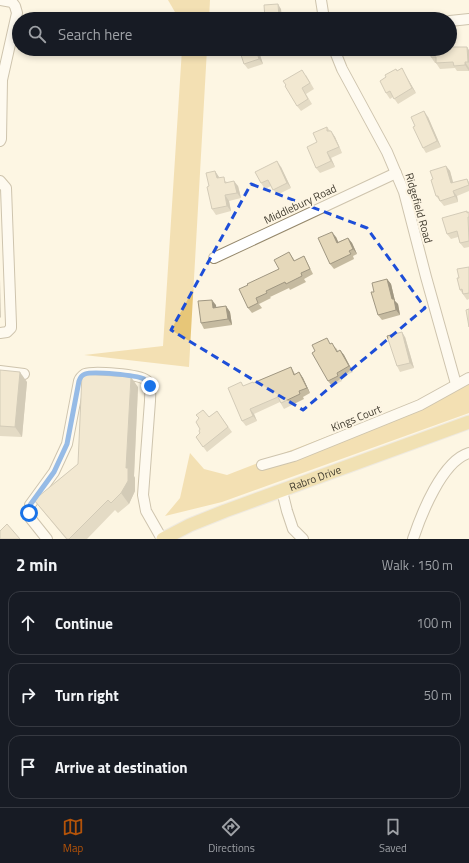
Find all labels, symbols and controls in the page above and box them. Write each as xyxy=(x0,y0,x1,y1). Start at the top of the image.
search box xyxy=(12,12,457,56)
icon: search xyxy=(26,23,48,45)
text: Search here xyxy=(58,23,132,46)
street label: Ridgefield Road xyxy=(401,171,437,245)
street label: Middlebury Road xyxy=(261,180,339,228)
route end xyxy=(141,377,159,395)
street label: Kings Court xyxy=(328,401,384,435)
street label: Rabro Drive xyxy=(287,461,344,495)
route start xyxy=(20,504,38,522)
text: 2 min xyxy=(16,552,57,578)
text: Walk · 150 m xyxy=(382,555,453,575)
icon: ahead xyxy=(17,612,39,634)
text: Continue xyxy=(55,612,113,635)
text: 100 m xyxy=(416,613,452,633)
icon: right xyxy=(17,684,39,706)
text: Turn right xyxy=(55,684,119,707)
text: 50 m xyxy=(424,685,452,705)
icon: arrive xyxy=(17,756,39,778)
text: Arrive at destination xyxy=(55,756,188,779)
tab: Map xyxy=(62,816,84,856)
tab: Directions xyxy=(208,816,255,856)
tab: Saved xyxy=(379,816,407,856)

